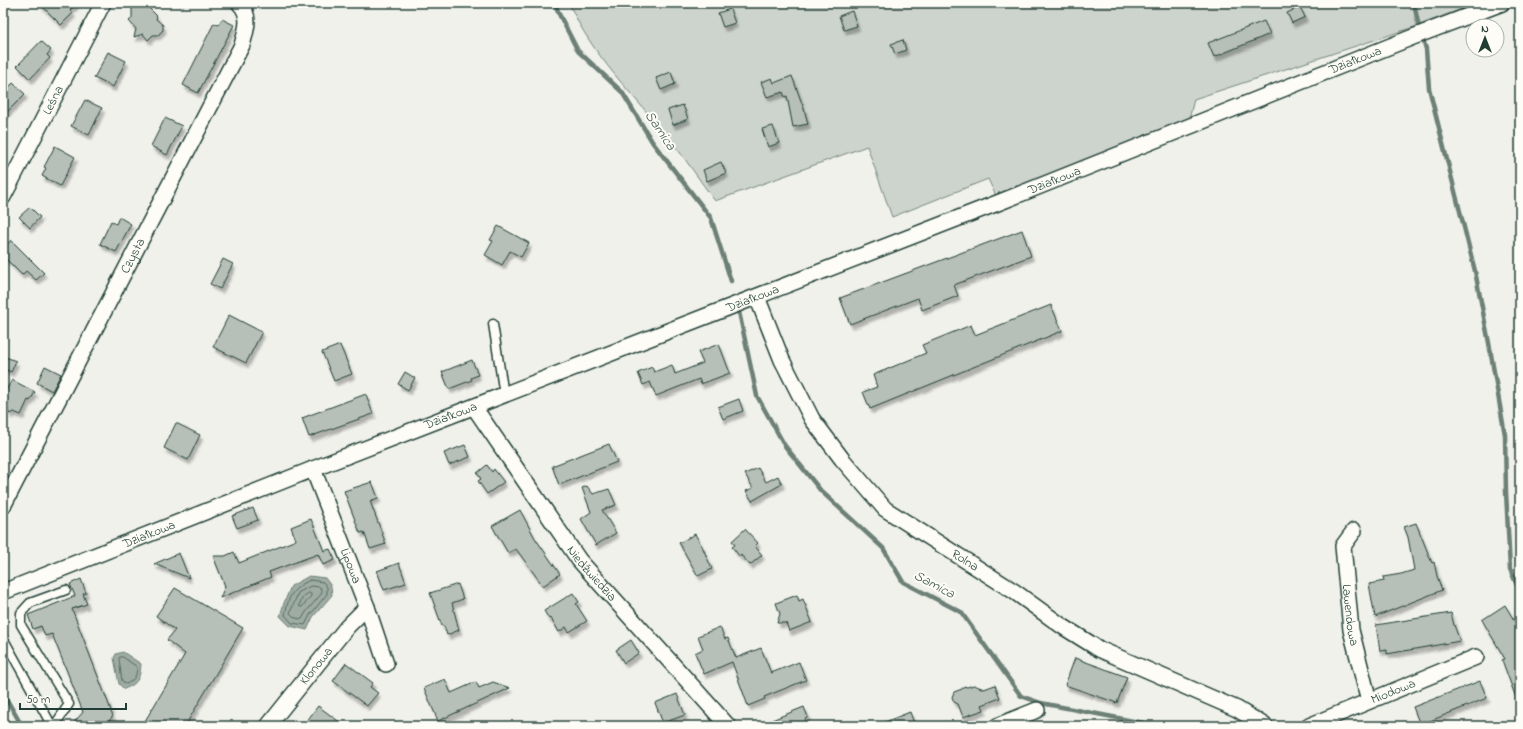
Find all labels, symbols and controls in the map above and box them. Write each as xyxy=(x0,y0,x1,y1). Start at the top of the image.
north arrow xyxy=(1465,18,1505,58)
text: N xyxy=(1481,21,1489,37)
street label: Działkowa xyxy=(1325,41,1384,80)
street label: Leśna xyxy=(37,82,68,118)
water label: Samica xyxy=(639,107,681,155)
street label: Działkowa xyxy=(1024,161,1083,200)
street label: Czysta xyxy=(116,234,150,277)
street label: Działkowa xyxy=(722,279,782,317)
street label: Działkowa xyxy=(420,397,480,435)
street label: Działkowa xyxy=(119,515,178,554)
street label: Niedźwiedzia xyxy=(562,542,621,606)
street label: Rolna xyxy=(948,544,983,576)
street label: Lipowa xyxy=(335,545,366,586)
water label: Samica xyxy=(910,565,959,605)
street label: Lawendowa xyxy=(1337,583,1364,648)
street label: Klonowa xyxy=(295,643,337,689)
street label: Miodowa xyxy=(1368,674,1418,709)
scale bar xyxy=(20,685,126,711)
text: 50 m xyxy=(26,691,50,709)

